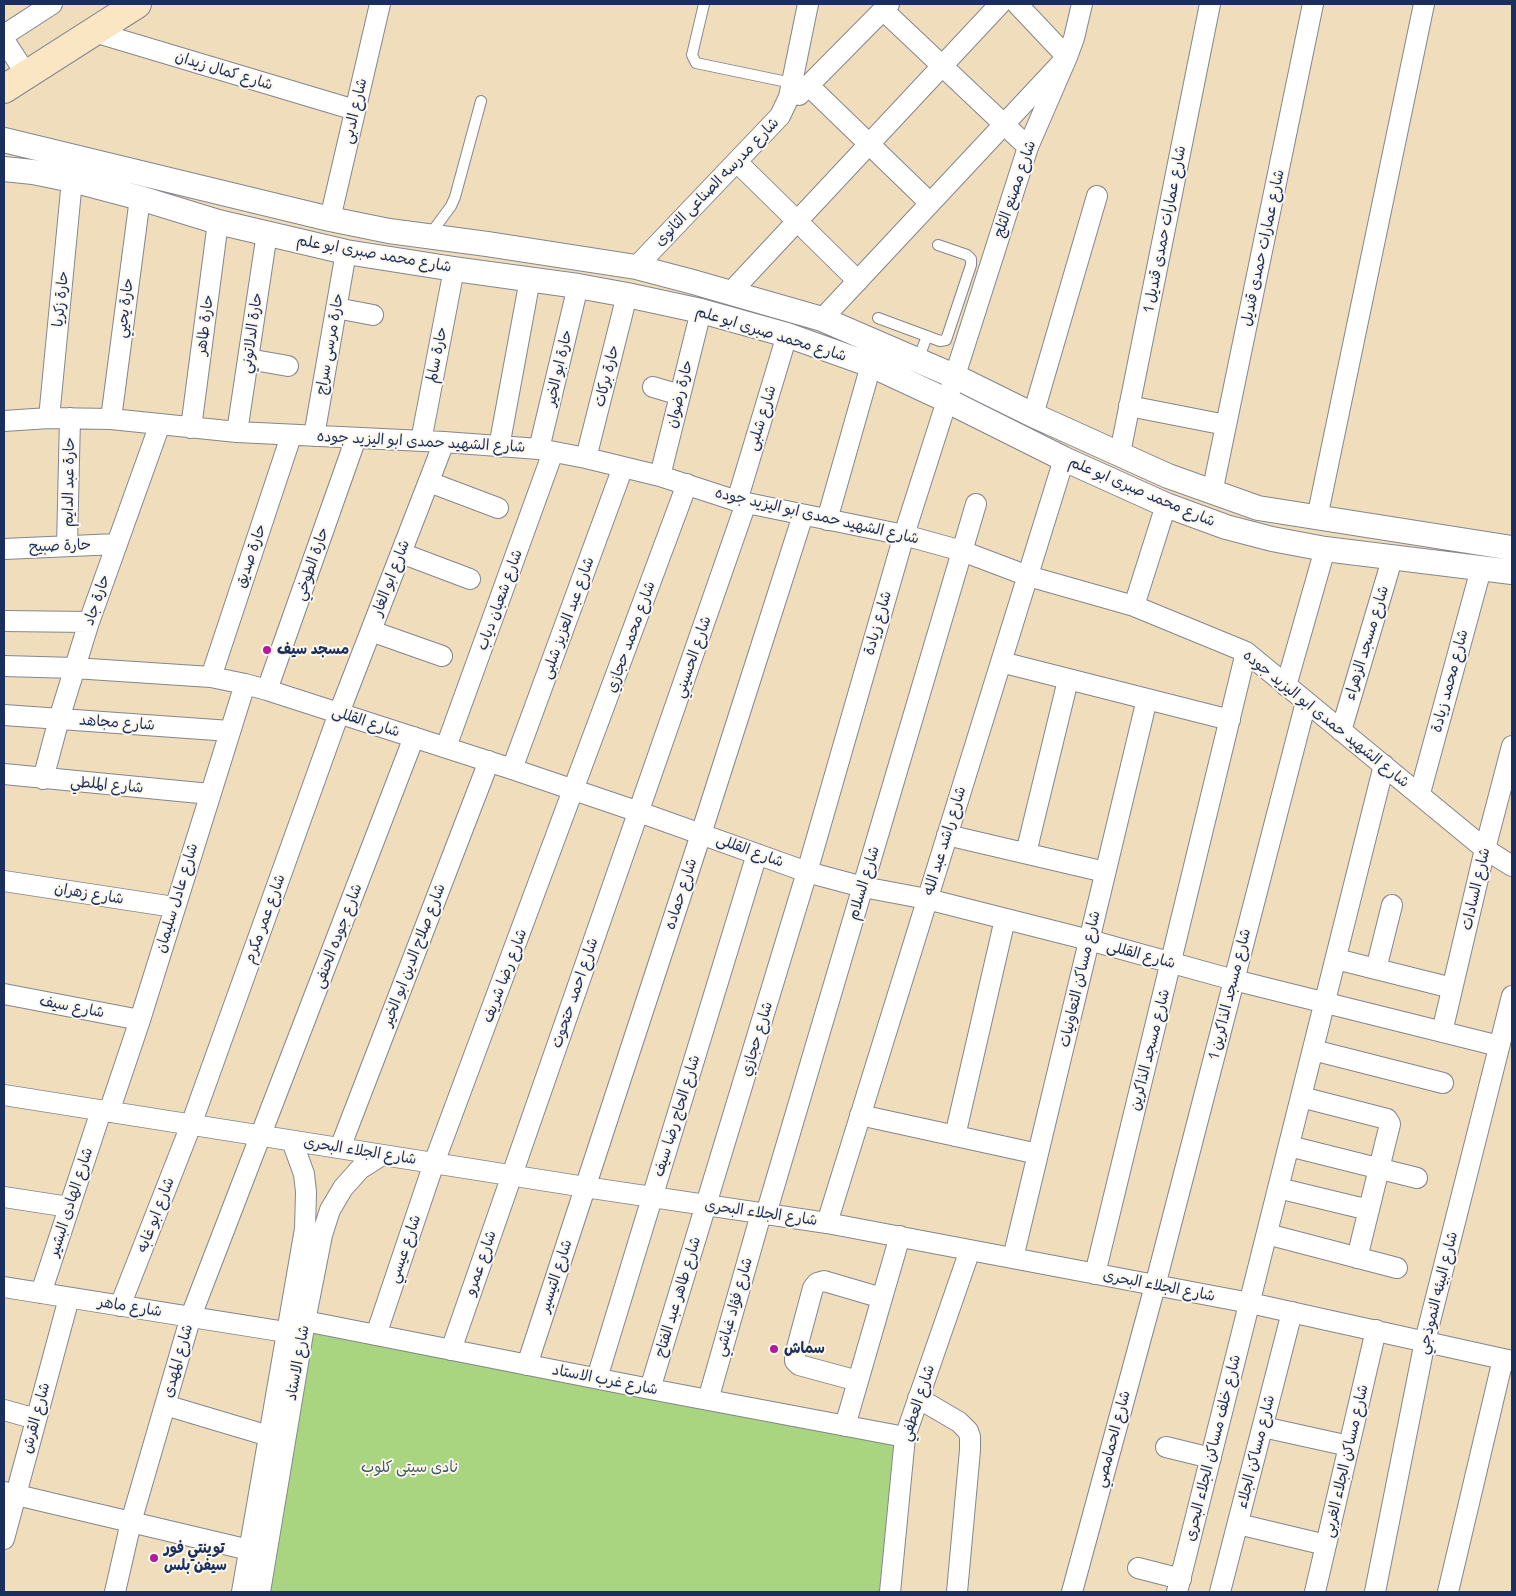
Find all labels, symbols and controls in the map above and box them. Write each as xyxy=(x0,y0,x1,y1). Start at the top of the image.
street label: شارع كمال زيدان xyxy=(173,48,275,94)
street label: شارع الدبى xyxy=(339,76,371,146)
street label: شارع مدرسه الصناعى الثانوى xyxy=(651,114,783,250)
street label: شارع مصنع الثلج xyxy=(990,138,1040,240)
street label: شارع عمارات حمدى قنديل 1 xyxy=(1140,144,1190,314)
street label: شارع عمارات حمدى قنديل xyxy=(1238,168,1288,328)
street label: شارع محمد صبرى ابو علم xyxy=(295,232,453,276)
street label: حارة زكريا xyxy=(49,270,73,328)
street label: حارة يحيي xyxy=(112,277,138,339)
street label: حارة الدلاتوني xyxy=(237,291,267,375)
street label: حارة مرسى سراج xyxy=(312,292,348,396)
street label: حارة طاهر xyxy=(192,294,218,356)
street label: شارع محمد صبرى ابو علم xyxy=(693,302,849,366)
street label: حارة سالم xyxy=(423,325,451,385)
street label: حارة ابو الخير xyxy=(541,328,577,408)
street label: حارة بركات xyxy=(591,343,623,409)
street label: حارة رضوان xyxy=(663,358,697,430)
street label: شارع شلبى xyxy=(744,383,780,453)
street label: شارع الشهيد حمدى ابو اليزيد جوده xyxy=(316,428,526,456)
street label: حارة عبد الدايم xyxy=(59,437,79,527)
street label: شارع محمد صبرى ابو علم xyxy=(1066,453,1218,531)
street label: شارع الشهيد حمدى ابو اليزيد جوده xyxy=(713,484,921,548)
street label: حارة صديق xyxy=(232,522,270,590)
street label: حارة الطوخي xyxy=(291,525,333,603)
street label: حارة صبيح xyxy=(29,536,91,556)
street label: شارع ابو الغار xyxy=(368,537,414,619)
street label: شارع شعبان دياب xyxy=(473,547,527,653)
street label: شارع عبد العزيز شلبى xyxy=(538,555,598,681)
street label: حارة جاد xyxy=(80,572,114,628)
street label: شارع محمد حجازي xyxy=(603,579,659,695)
street label: شارع مسجد الزهراء xyxy=(1341,584,1393,702)
street label: شارع زيادة xyxy=(860,589,896,657)
street label: شارع الحسيني xyxy=(671,614,715,700)
street label: شارع محمد زيادة xyxy=(1428,628,1472,734)
place label: مسجد سيف xyxy=(277,641,349,659)
marker: مسجد سيف xyxy=(261,644,273,656)
street label: شارع الشهيد حمدى ابو اليزيد جوده xyxy=(1239,646,1413,792)
street label: شارع القللى xyxy=(330,703,402,741)
street label: شارع مجاهد xyxy=(78,711,156,735)
street label: شارع الملطي xyxy=(70,773,144,797)
street label: شارع راشد عبد الله xyxy=(920,784,970,898)
street label: شارع القللى xyxy=(714,831,786,871)
street label: شارع عادل سليمان xyxy=(152,841,202,955)
street label: شارع السلام xyxy=(844,844,884,922)
street label: شارع السادات xyxy=(1458,846,1494,932)
street label: شارع حماده xyxy=(661,856,701,932)
street label: شارع عمر مكرم xyxy=(241,872,289,966)
street label: شارع زهران xyxy=(53,880,125,908)
street label: شارع جوده الحنفى xyxy=(310,881,366,991)
street label: شارع صلاح الدين ابو الخير xyxy=(378,881,450,1029)
street label: شارع مساكن التعاونيات xyxy=(1056,909,1104,1049)
street label: شارع رضا شريف xyxy=(479,927,531,1025)
street label: شارع مسجد الذاكرين 1 xyxy=(1205,927,1255,1061)
street label: شارع احمد حتحوت xyxy=(548,935,602,1051)
street label: شارع القللى xyxy=(1105,937,1177,973)
street label: شارع مسجد الذاكرين xyxy=(1126,987,1174,1113)
street label: شارع سيف xyxy=(38,992,106,1022)
street label: شارع حجازي xyxy=(737,999,777,1079)
street label: شارع الحاج رضا سيف xyxy=(650,1053,704,1179)
street label: شارع الجلاء البحرى xyxy=(302,1133,418,1169)
street label: شارع الهادى البشير xyxy=(45,1145,97,1259)
street label: شارع ابو غابه xyxy=(133,1175,179,1255)
street label: شارع الجلاء البحرى xyxy=(703,1196,819,1230)
street label: شارع عيسي xyxy=(385,1212,425,1286)
street label: شارع عمرو xyxy=(461,1228,501,1298)
street label: شارع البيئه النموذجي xyxy=(1414,1230,1462,1356)
street label: شارع طاهر عبد الفتاح xyxy=(651,1235,705,1359)
street label: شارع التيسير xyxy=(536,1237,576,1315)
street label: شارع فؤاد غباشي xyxy=(711,1255,757,1359)
street label: شارع الجلاء البحرى xyxy=(1101,1266,1217,1306)
street label: شارع ماهر xyxy=(97,1293,163,1321)
street label: شارع المهدى xyxy=(159,1322,197,1400)
street label: شارع الاستاد xyxy=(283,1324,313,1402)
place label: سماش xyxy=(784,1340,825,1358)
marker: سماش xyxy=(768,1343,780,1355)
street label: شارع خلف مساكن الجلاء البحرى xyxy=(1181,1353,1245,1543)
street label: شارع غرب الاستاد xyxy=(551,1361,659,1399)
street label: شارع العطفي xyxy=(897,1363,939,1443)
street label: شارع القرش xyxy=(18,1380,54,1456)
street label: شارع مساكن الجلاء الغربى xyxy=(1320,1383,1372,1539)
street label: شارع الحمامصي xyxy=(1091,1389,1135,1489)
street label: شارع مساكن الجلاء xyxy=(1233,1393,1279,1511)
park label: نادى سيتى كلوب xyxy=(361,1459,459,1477)
place label: توينتي فور سيفن بلس xyxy=(164,1540,227,1575)
marker: توينتي فور سيفن بلس xyxy=(148,1552,160,1564)

